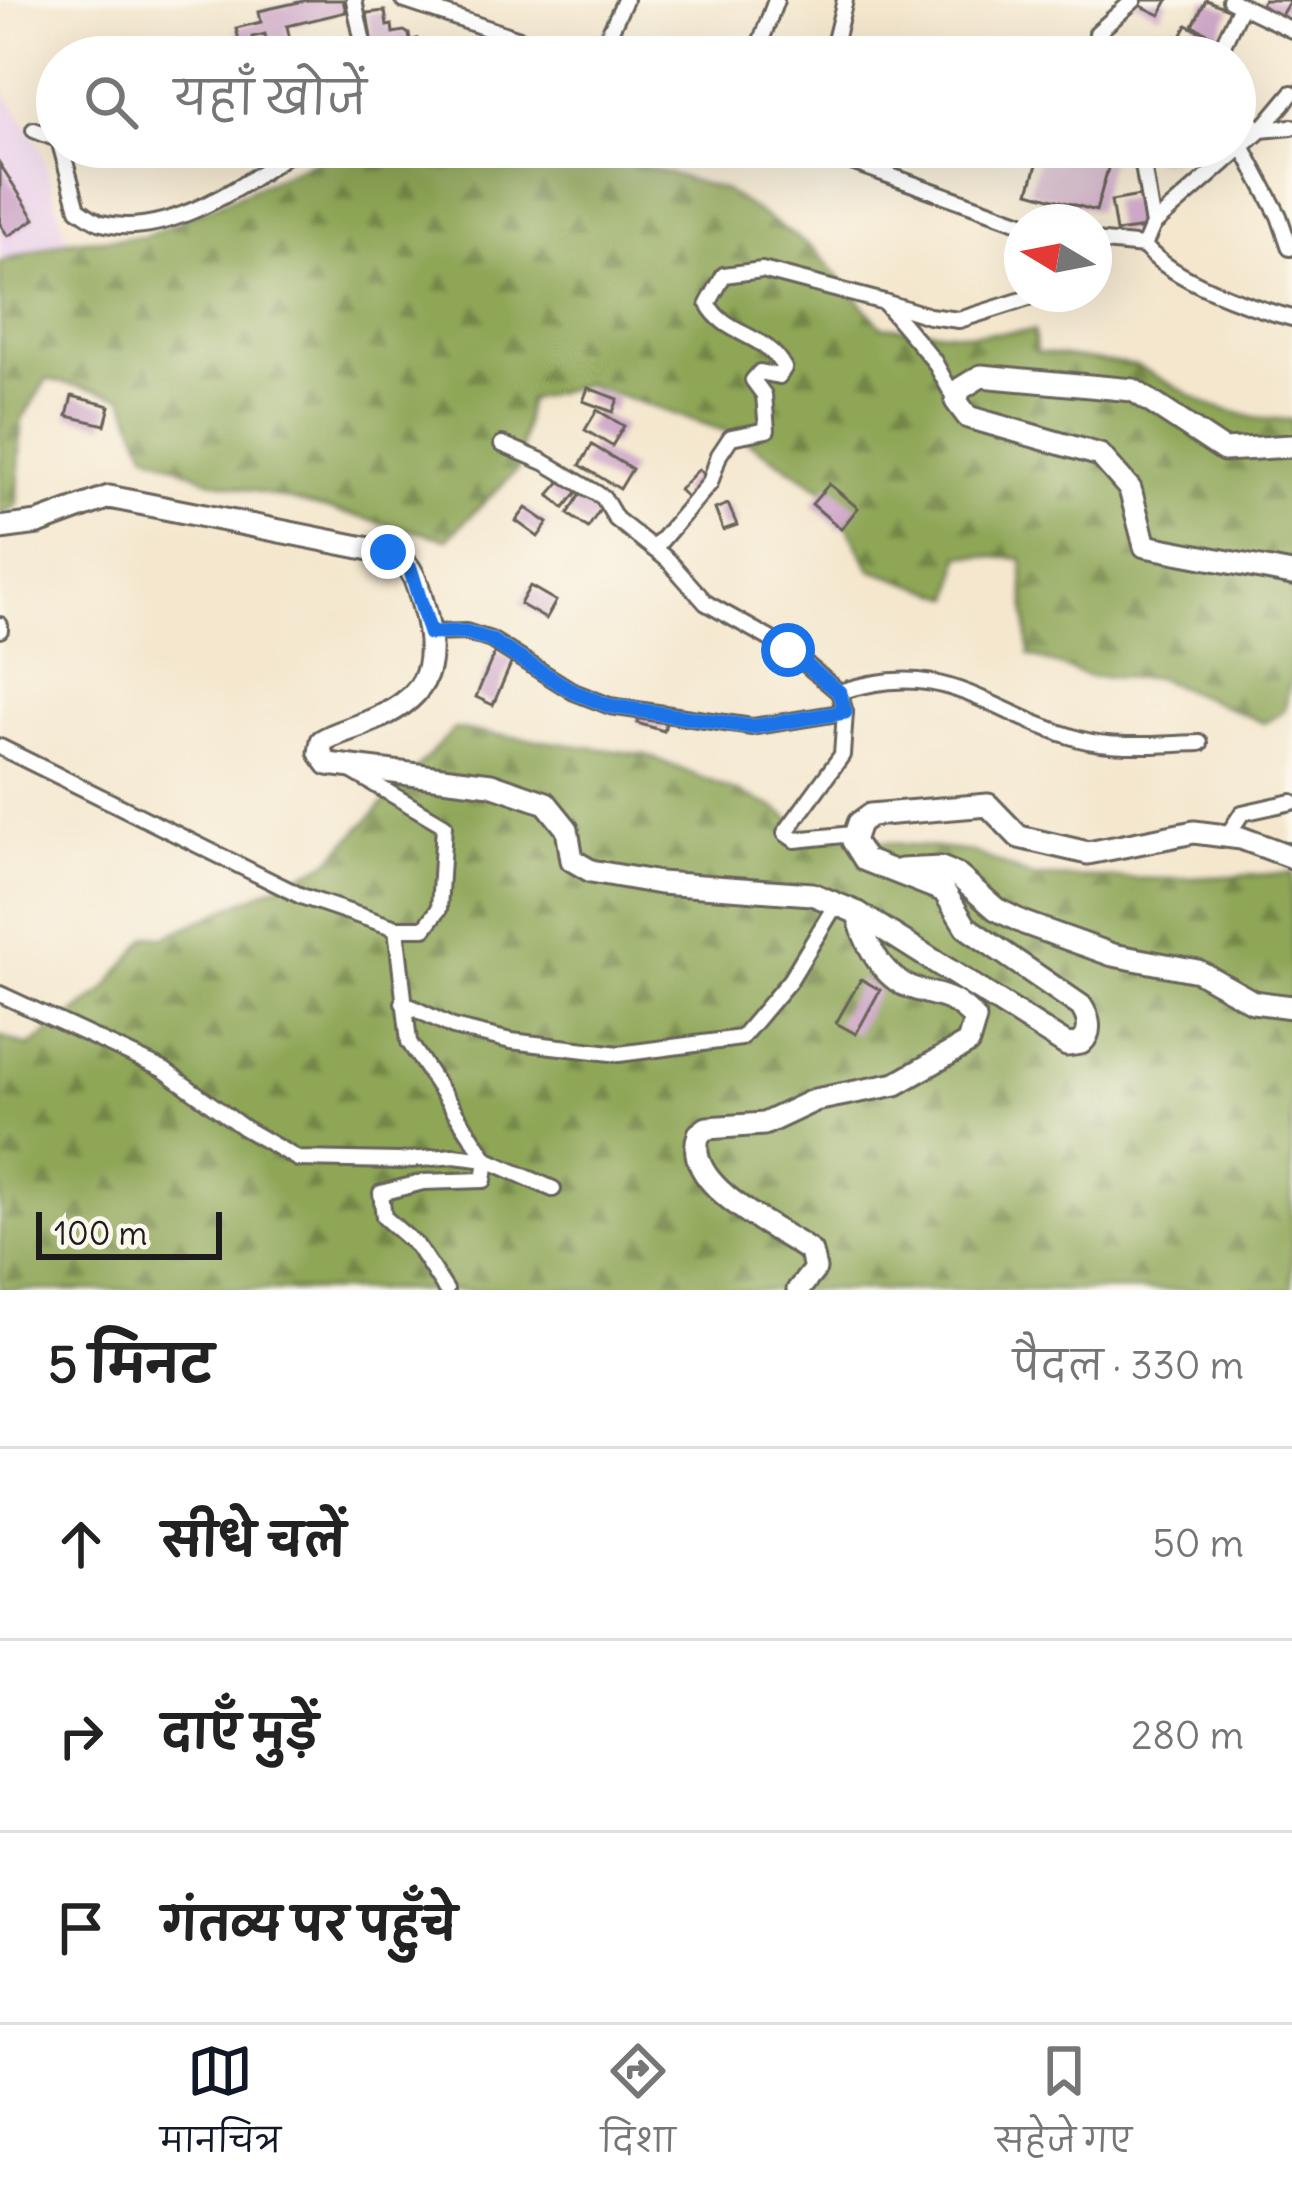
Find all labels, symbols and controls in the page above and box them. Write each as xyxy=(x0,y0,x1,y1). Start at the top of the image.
search box xyxy=(36,36,1256,168)
icon: search xyxy=(78,69,144,135)
text: यहाँ खोजें xyxy=(174,70,367,126)
north arrow xyxy=(1004,204,1112,312)
route end xyxy=(361,525,415,579)
route start xyxy=(761,623,815,677)
scale bar xyxy=(36,1206,222,1259)
text: 100 m xyxy=(54,1212,147,1254)
text: 5 मिनट xyxy=(48,1332,213,1396)
text: पैदल · 330 m xyxy=(1013,1341,1244,1390)
icon: ahead xyxy=(48,1511,114,1577)
text: सीधे चलें xyxy=(162,1512,345,1568)
text: 50 m xyxy=(1152,1519,1244,1568)
icon: right xyxy=(48,1703,114,1769)
text: दाएँ मुड़ें xyxy=(162,1704,318,1760)
text: 280 m xyxy=(1131,1711,1244,1760)
icon: arrive xyxy=(48,1895,114,1961)
text: गंतव्य पर पहुँचे xyxy=(162,1896,457,1952)
tab: मानचित्र xyxy=(160,2038,281,2177)
tab: दिशा xyxy=(601,2038,676,2177)
tab: सहेजे गए xyxy=(996,2038,1132,2177)

